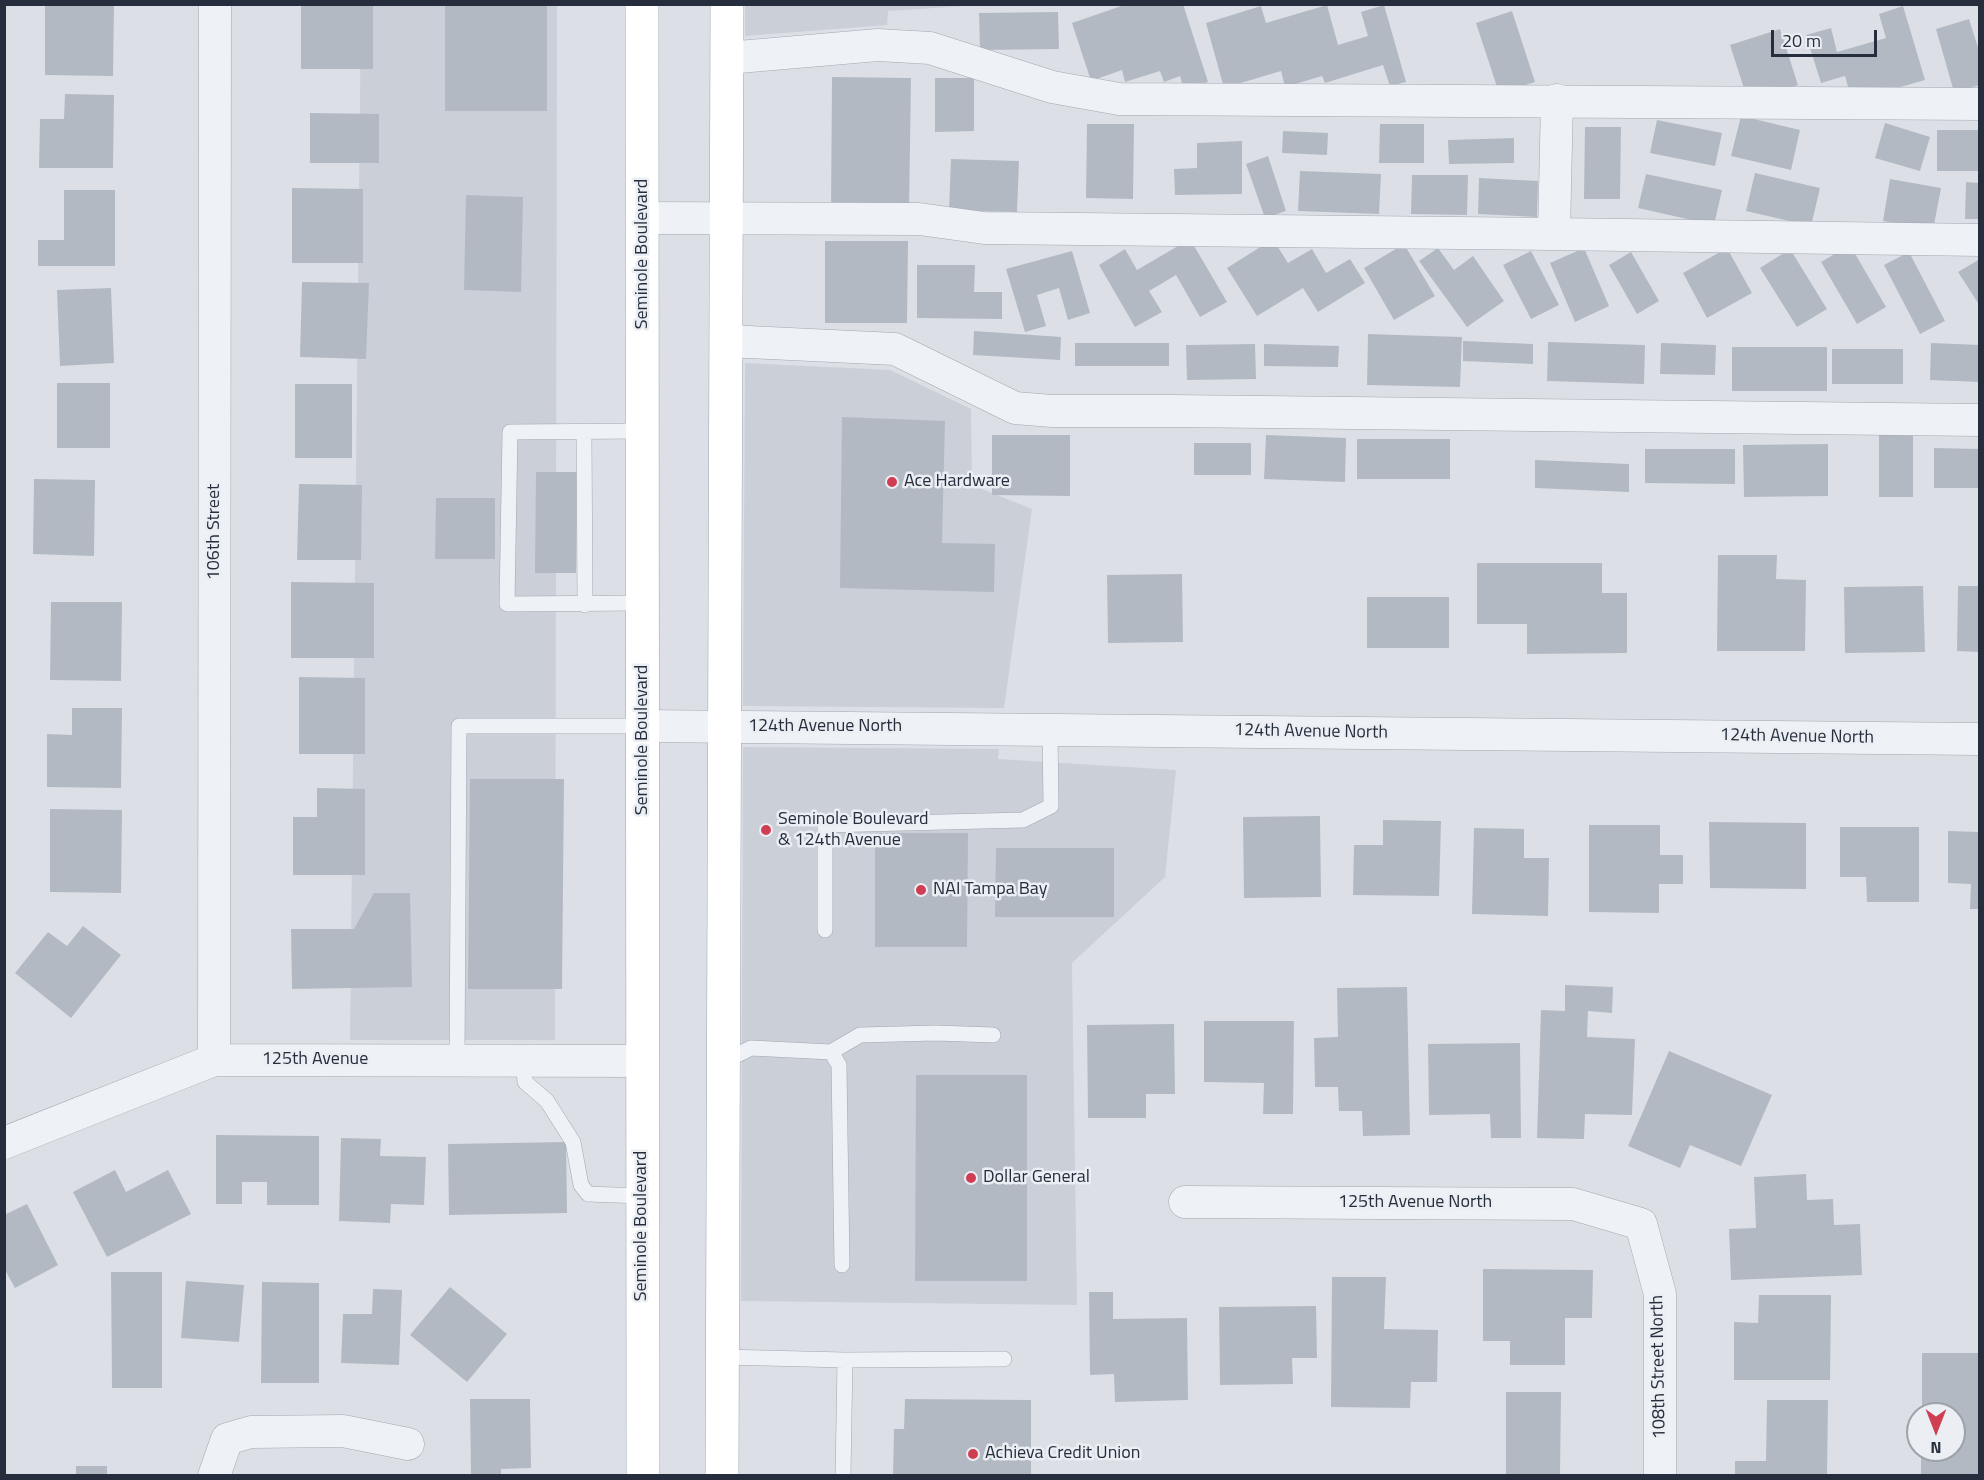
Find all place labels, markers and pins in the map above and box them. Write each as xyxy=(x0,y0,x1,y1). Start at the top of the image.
place label: Ace Hardware xyxy=(904,471,1010,493)
marker: Ace Hardware xyxy=(885,475,899,489)
place label: Seminole Boulevard & 124th Avenue xyxy=(778,809,929,852)
marker: Seminole Boulevard & 124th Avenue xyxy=(759,823,773,837)
place label: NAI Tampa Bay xyxy=(933,879,1047,901)
marker: NAI Tampa Bay xyxy=(914,883,928,897)
place label: Dollar General xyxy=(983,1167,1090,1189)
marker: Dollar General xyxy=(964,1171,978,1185)
place label: Achieva Credit Union xyxy=(985,1443,1140,1465)
marker: Achieva Credit Union xyxy=(966,1447,980,1461)

